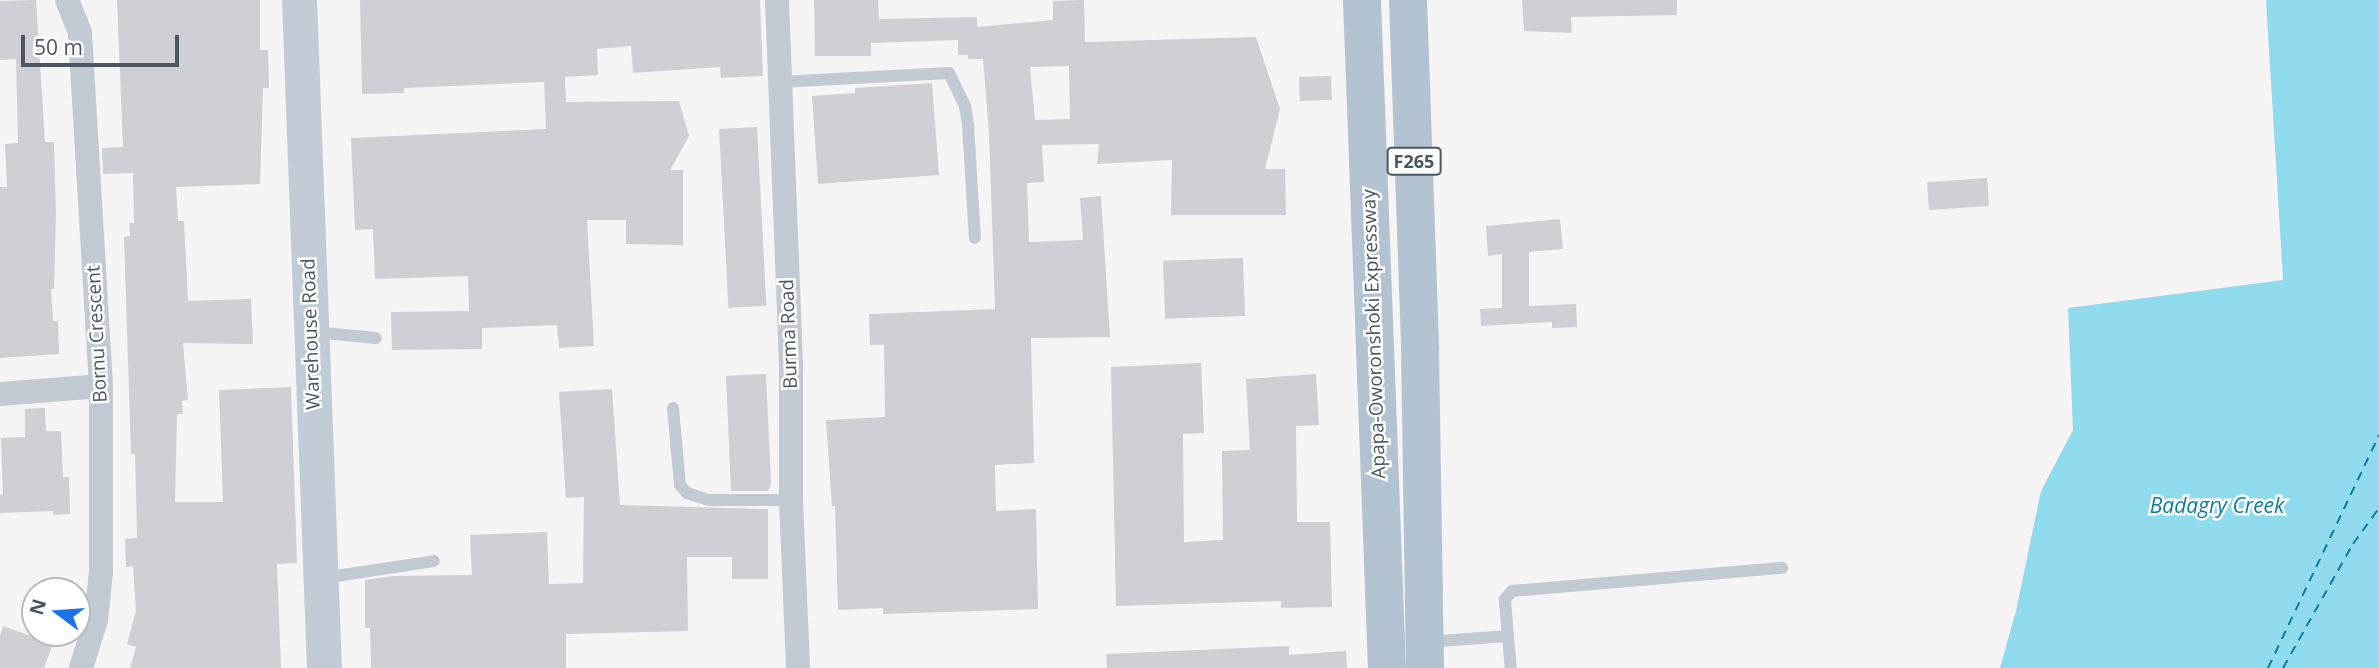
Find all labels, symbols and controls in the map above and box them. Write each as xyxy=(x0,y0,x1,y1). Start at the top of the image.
scale bar xyxy=(24,21,182,65)
text: 50 m xyxy=(34,33,83,61)
road number: F265 xyxy=(1386,146,1442,176)
street label: Apapa-Oworonshoki Expressway xyxy=(1358,189,1390,479)
street label: Warehouse Road xyxy=(297,258,325,410)
street label: Bornu Crescent xyxy=(82,265,112,403)
street label: Burma Road xyxy=(776,279,802,389)
water label: Badagry Creek xyxy=(2150,492,2284,518)
north arrow xyxy=(21,577,91,647)
text: N xyxy=(23,596,52,618)

